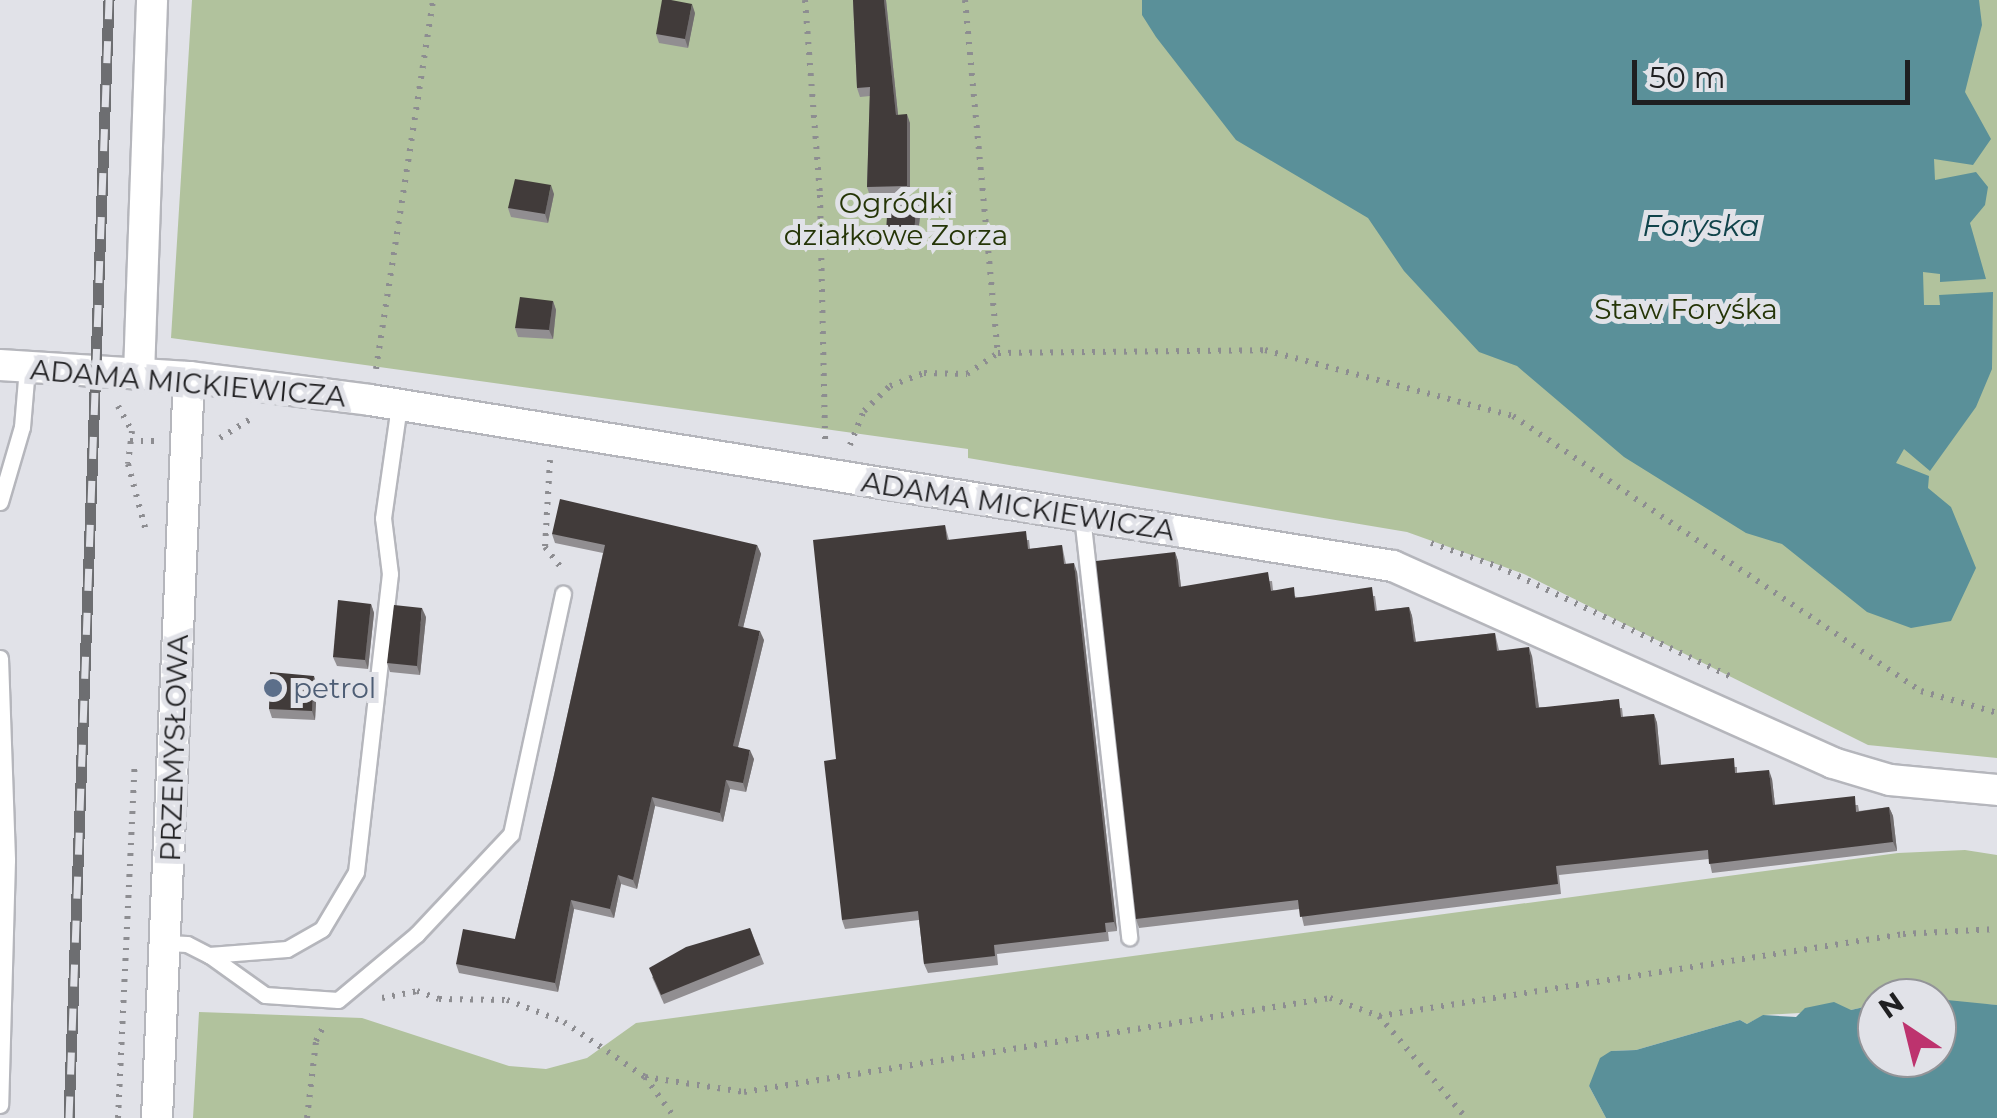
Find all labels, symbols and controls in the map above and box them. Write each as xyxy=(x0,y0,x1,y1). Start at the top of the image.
scale bar xyxy=(1637,40,1914,102)
text: 50 m xyxy=(1649,59,1726,96)
park label: Ogródki działkowe Zorza xyxy=(784,186,1008,252)
water label: Foryska xyxy=(1642,208,1760,244)
park label: Staw Foryśka xyxy=(1594,292,1778,326)
street label: ADAMA MICKIEWICZA xyxy=(29,352,347,414)
street label: ADAMA MICKIEWICZA xyxy=(859,465,1177,547)
street label: PRZEMYSŁOWA xyxy=(153,634,195,862)
place label: petrol xyxy=(293,671,376,705)
marker: petrol xyxy=(262,677,284,699)
north arrow xyxy=(1857,978,1957,1078)
text: N xyxy=(1872,985,1910,1025)

